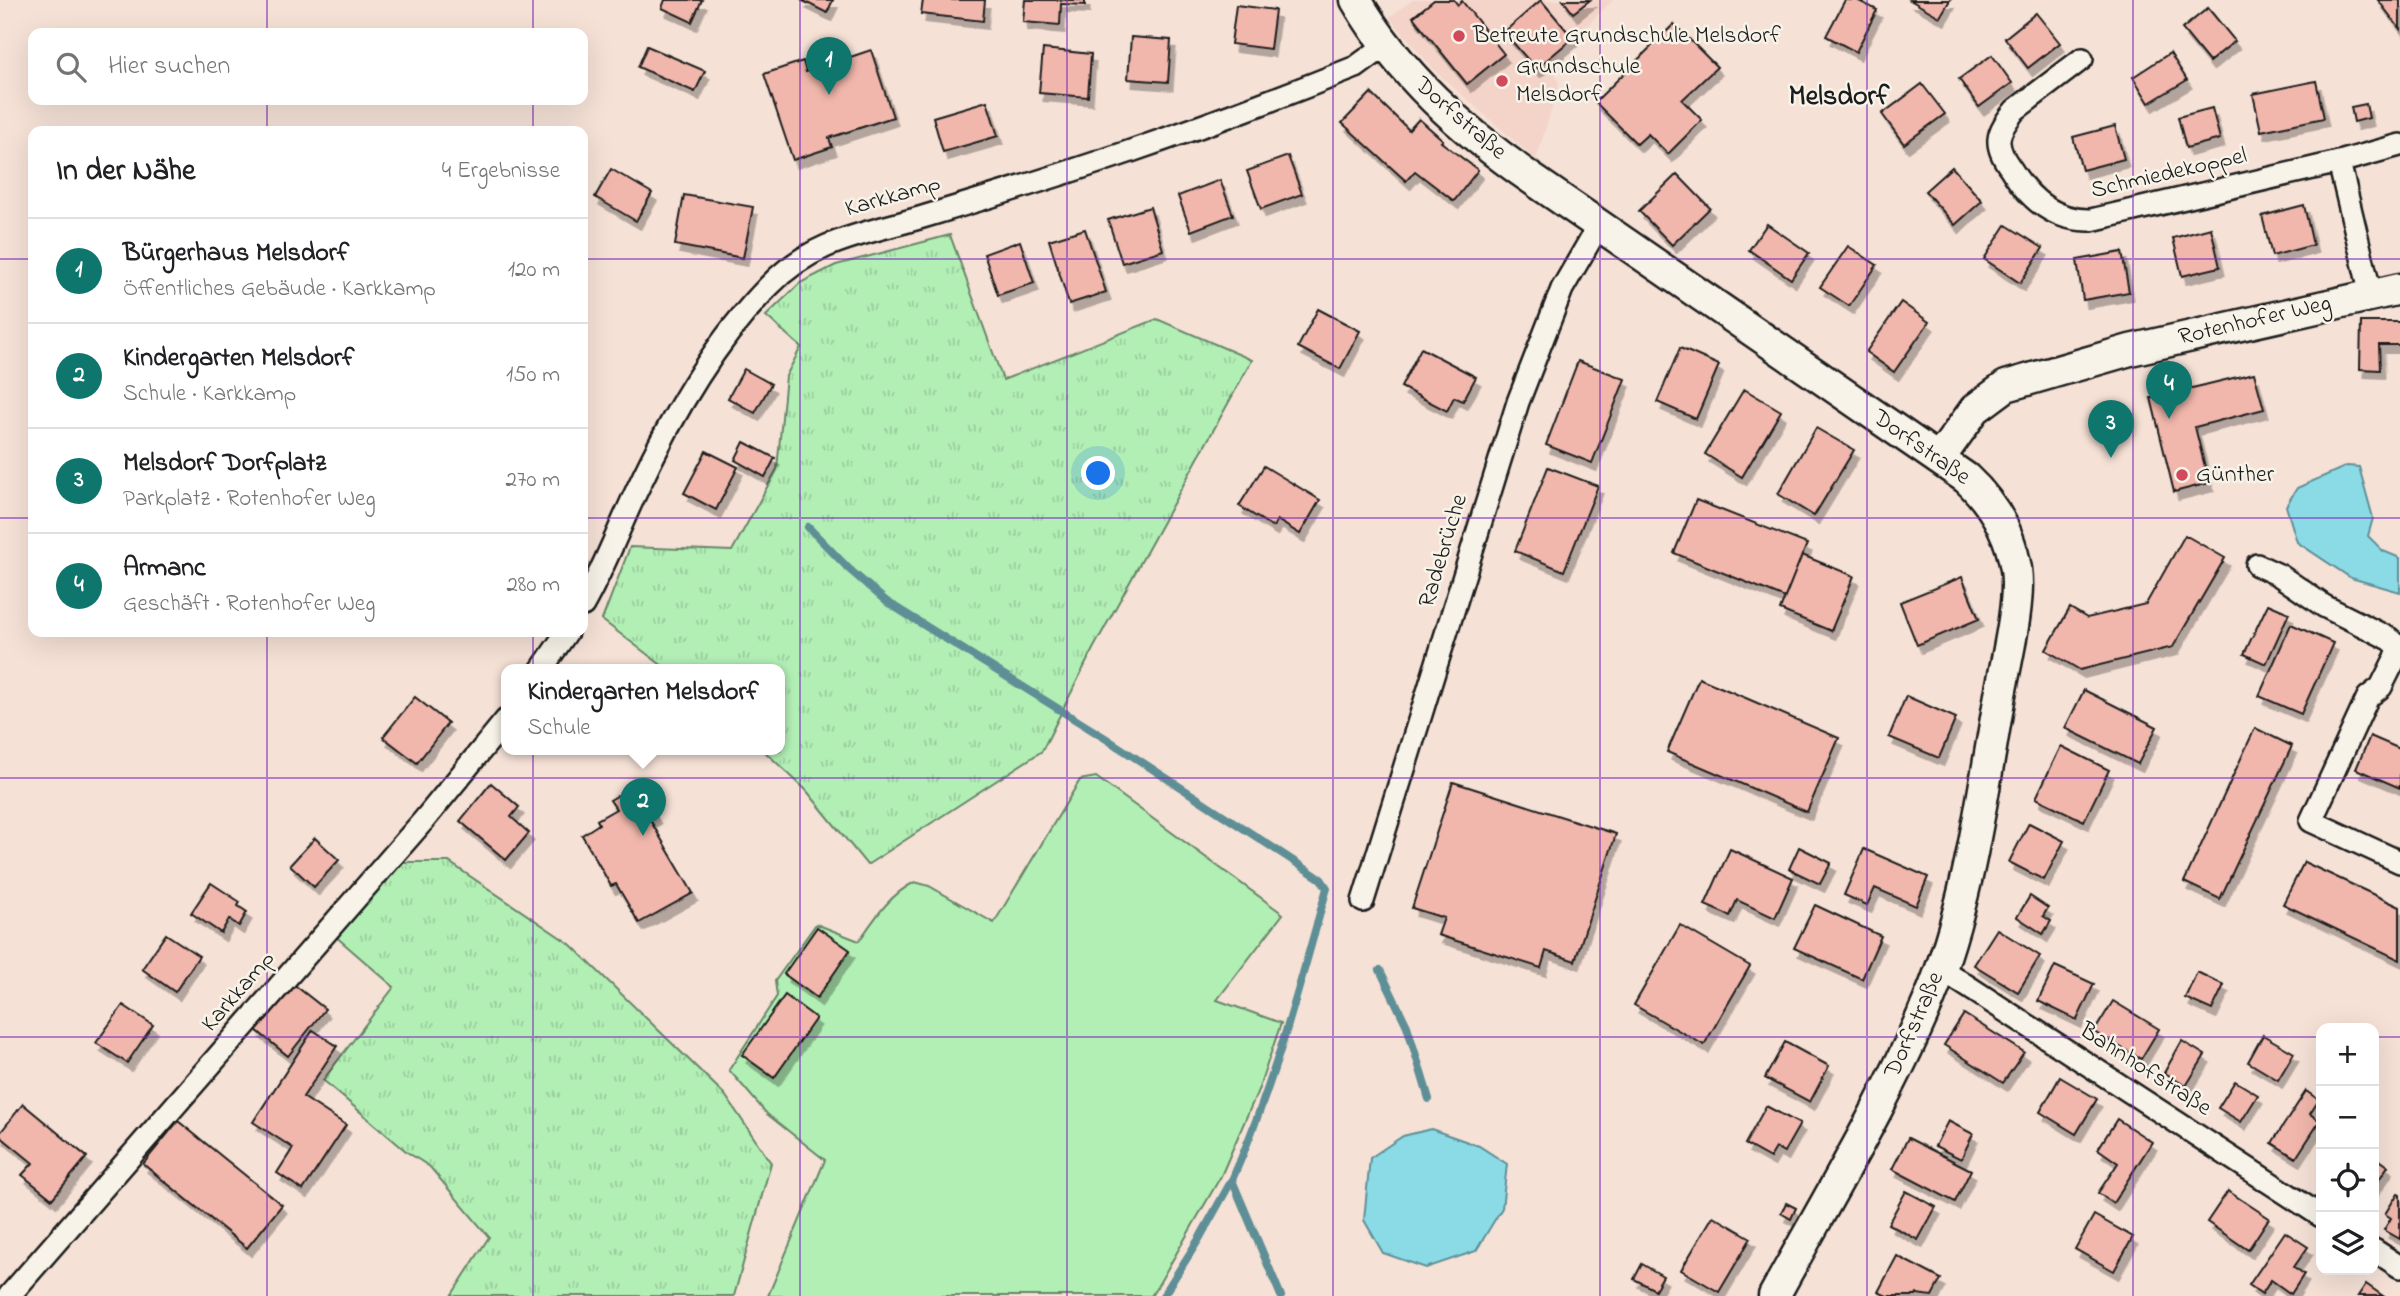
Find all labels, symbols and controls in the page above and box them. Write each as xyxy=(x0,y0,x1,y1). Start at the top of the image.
place label: Betreute Grundschule Melsdorf xyxy=(1472,19,1782,54)
search box xyxy=(28,28,588,105)
marker: Betreute Grundschule Melsdorf xyxy=(1451,28,1467,44)
pin: 1 xyxy=(806,37,852,95)
icon: search xyxy=(52,48,90,86)
text: Hier suchen xyxy=(108,48,230,86)
place label: Grundschule Melsdorf xyxy=(1516,50,1640,113)
street label: Dorfstraße xyxy=(1405,68,1514,169)
marker: Grundschule Melsdorf xyxy=(1494,73,1510,89)
district label: Melsdorf xyxy=(1789,77,1890,118)
street label: Schmiedekoppel xyxy=(2087,139,2251,209)
text: In der Nähe xyxy=(56,150,196,194)
text: 4 Ergebnisse xyxy=(442,155,560,188)
street label: Karkkamp xyxy=(841,167,945,227)
text: Bürgerhaus Melsdorf xyxy=(123,235,349,273)
text: 1 xyxy=(75,254,83,287)
text: 120 m xyxy=(508,254,560,287)
text: Öffentliches Gebäude · Karkkamp xyxy=(123,273,436,306)
street label: Rotenhofer Weg xyxy=(2175,286,2335,356)
text: Kindergarten Melsdorf xyxy=(123,340,354,378)
text: 2 xyxy=(73,359,85,392)
text: 150 m xyxy=(506,359,560,392)
pin: 4 xyxy=(2146,361,2192,419)
text: Schule · Karkkamp xyxy=(123,378,296,411)
pin: 3 xyxy=(2088,400,2134,458)
street label: Dorfstraße xyxy=(1864,401,1977,495)
text: Melsdorf Dorfplatz xyxy=(123,445,326,483)
your location xyxy=(1081,456,1115,490)
place label: Günther xyxy=(2196,458,2275,493)
text: 3 xyxy=(74,464,84,497)
text: 270 m xyxy=(506,464,560,497)
marker: Günther xyxy=(2174,467,2190,483)
text: Parkplatz · Rotenhofer Weg xyxy=(123,483,376,516)
street label: Radebrüche xyxy=(1410,490,1478,612)
text: Armanc xyxy=(123,550,206,588)
text: 4 xyxy=(74,569,84,602)
text: 280 m xyxy=(506,569,560,602)
text: Geschäft · Rotenhofer Weg xyxy=(123,588,375,621)
popup xyxy=(501,664,785,755)
text: Kindergarten Melsdorf xyxy=(527,674,759,712)
text: Schule xyxy=(527,712,591,745)
pin: 2 xyxy=(620,778,666,836)
street label: Karkkamp xyxy=(194,944,284,1040)
street label: Dorfstraße xyxy=(1876,966,1954,1084)
street label: Bahnhofstraße xyxy=(2071,1014,2218,1126)
map controls xyxy=(2316,1023,2379,1275)
button: + xyxy=(2316,1023,2379,1086)
button: − xyxy=(2316,1086,2379,1149)
button: locate xyxy=(2316,1149,2379,1212)
button: layers xyxy=(2316,1212,2379,1275)

